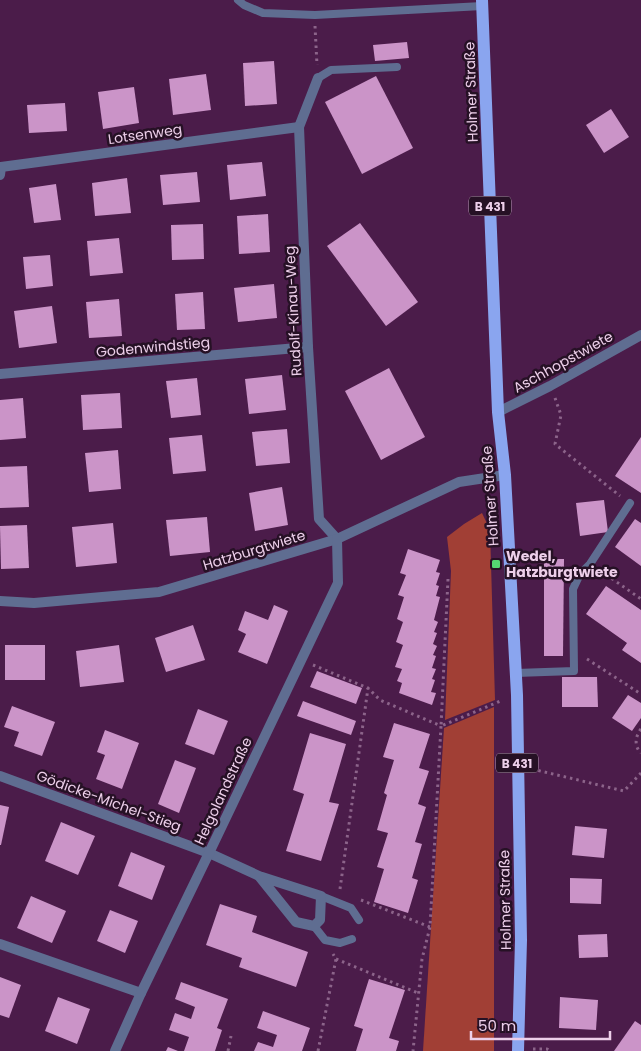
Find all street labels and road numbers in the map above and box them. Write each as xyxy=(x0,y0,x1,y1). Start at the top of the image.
street label: Holmer Straße xyxy=(459,41,483,143)
street label: Lotsenweg xyxy=(107,119,183,149)
road number: B 431 xyxy=(469,197,511,216)
street label: Rudolf-Kinau-Weg xyxy=(280,245,306,377)
street label: Aschhopstwiete xyxy=(509,326,617,398)
street label: Godenwindstieg xyxy=(95,332,211,362)
street label: Holmer Straße xyxy=(477,445,503,547)
street label: Hatzburgtwiete xyxy=(200,525,308,575)
street label: Helgolandstraße xyxy=(189,734,257,848)
road number: B 431 xyxy=(496,754,538,772)
street label: Gödicke-Michel-Stieg xyxy=(34,766,184,836)
street label: Holmer Straße xyxy=(494,849,516,950)

